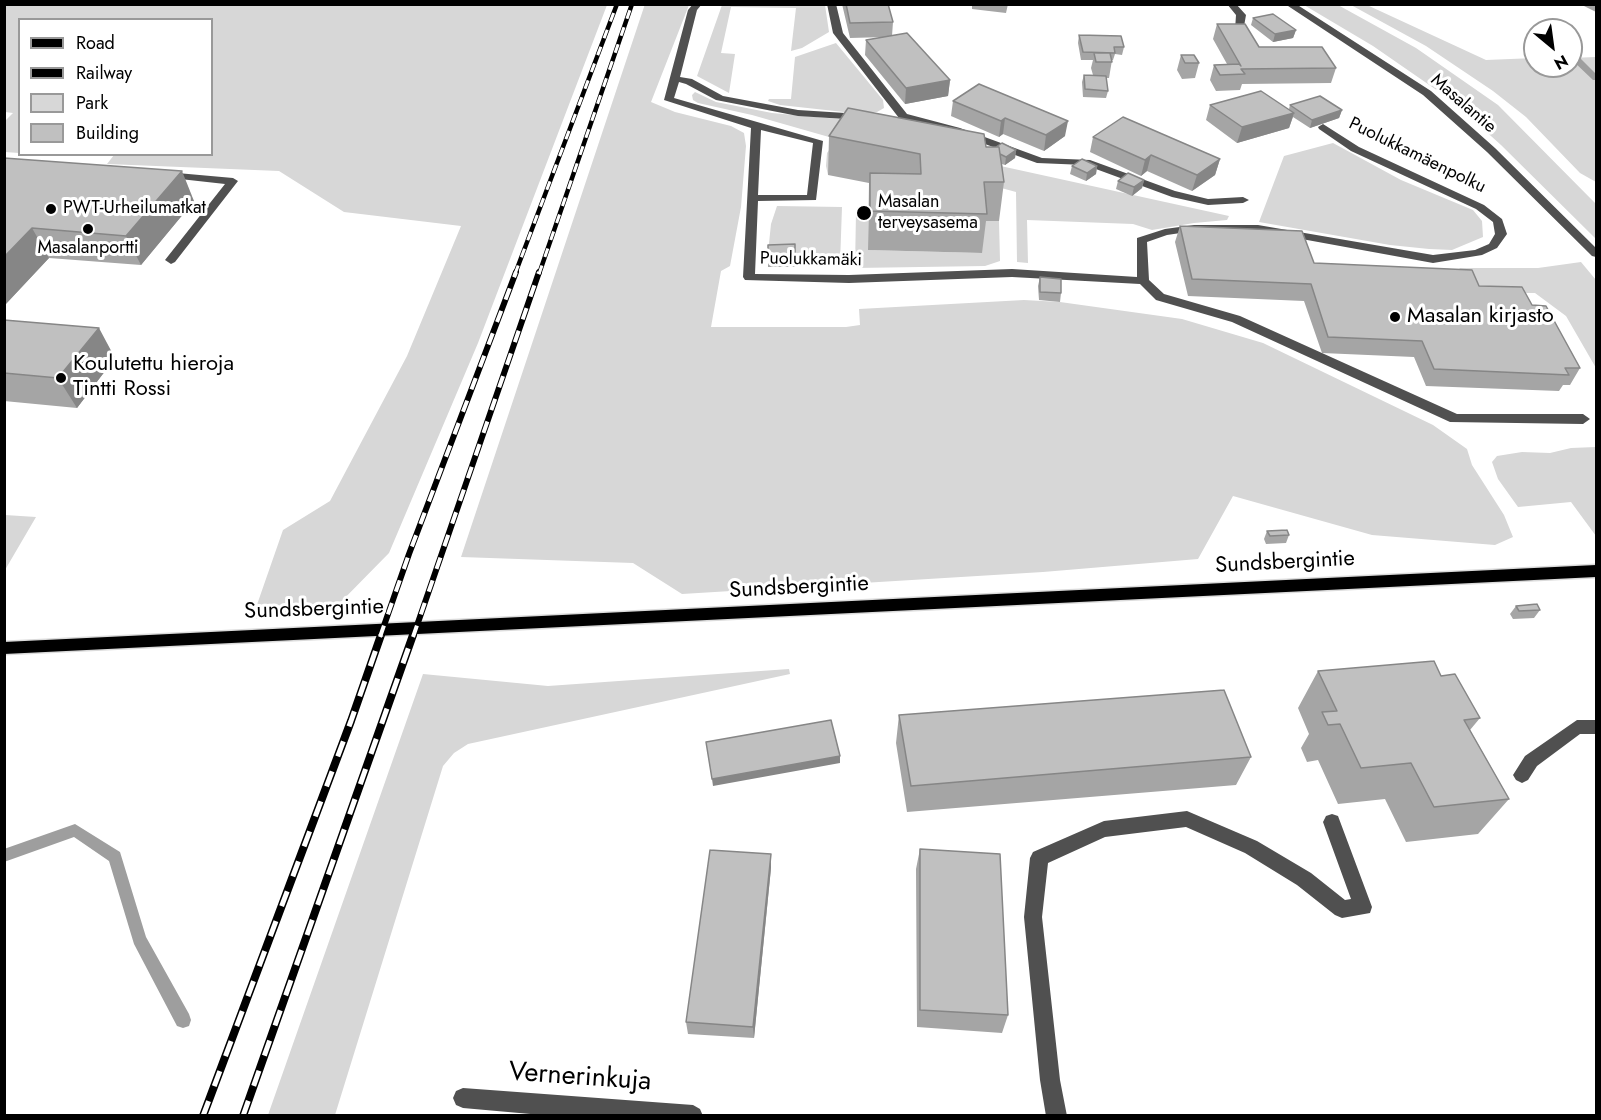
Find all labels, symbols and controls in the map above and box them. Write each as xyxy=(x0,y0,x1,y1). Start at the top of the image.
legend xyxy=(18,18,213,156)
north arrow xyxy=(1523,18,1583,78)
text: Road xyxy=(76,30,115,56)
text: N xyxy=(1550,49,1572,76)
text: Railway xyxy=(76,60,132,86)
street label: Masalantie xyxy=(1426,70,1500,138)
text: Park xyxy=(76,90,108,116)
street label: Puolukkamäenpolku xyxy=(1345,113,1489,199)
text: Building xyxy=(76,120,139,146)
place label: Masalan terveysasema xyxy=(878,192,978,234)
place label: PWT-Urheilumatkat xyxy=(63,198,206,220)
marker: PWT-Urheilumatkat xyxy=(44,202,58,216)
marker: Masalan terveysasema xyxy=(855,204,873,222)
marker: Masalanportti xyxy=(81,222,95,236)
place label: Masalanportti xyxy=(38,238,138,260)
street label: Puolukkamäki xyxy=(760,248,862,272)
place label: Masalan kirjasto xyxy=(1407,304,1554,330)
marker: Masalan kirjasto xyxy=(1388,310,1402,324)
place label: Koulutettu hieroja Tintti Rossi xyxy=(73,352,234,404)
marker: Koulutettu hieroja Tintti Rossi xyxy=(54,371,68,385)
street label: Sundsbergintie xyxy=(1215,546,1355,580)
street label: Sundsbergintie xyxy=(729,571,869,605)
street label: Sundsbergintie xyxy=(244,594,384,626)
street label: Vernerinkuja xyxy=(508,1057,652,1099)

